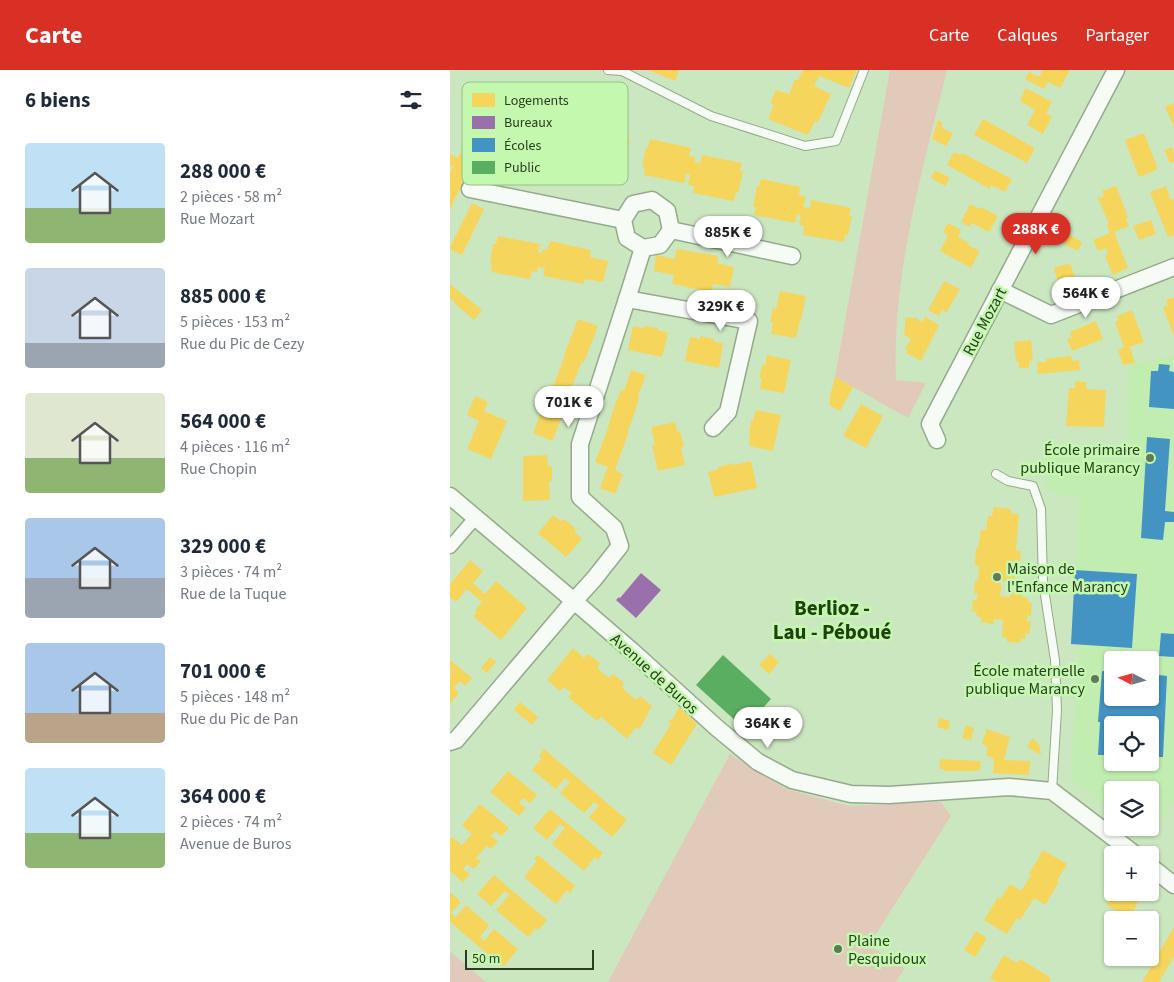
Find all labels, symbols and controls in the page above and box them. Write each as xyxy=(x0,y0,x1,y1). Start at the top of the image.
text: Carte xyxy=(25,18,82,53)
text: Carte xyxy=(929,23,969,48)
text: Calques xyxy=(997,23,1057,48)
text: Partager xyxy=(1085,23,1149,48)
legend xyxy=(462,82,628,185)
text: 6 biens xyxy=(25,85,90,115)
icon: filters xyxy=(397,86,425,114)
text: Logements xyxy=(504,91,569,111)
text: Bureaux xyxy=(504,113,553,133)
text: Écoles xyxy=(504,136,541,156)
text: 288 000 € xyxy=(180,156,266,186)
text: Public xyxy=(504,158,541,178)
icon: home xyxy=(65,163,125,223)
text: 2 pièces · 58 m² xyxy=(180,186,282,208)
text: Rue Mozart xyxy=(180,208,255,230)
pin: 288K € xyxy=(995,212,1077,255)
pin: 885K € xyxy=(687,216,769,258)
text: 288K € xyxy=(1013,218,1059,240)
text: 885K € xyxy=(705,221,751,243)
pin: 564K € xyxy=(1045,276,1127,319)
text: 885 000 € xyxy=(180,281,266,311)
text: 564K € xyxy=(1063,282,1109,304)
street label: Rue Mozart xyxy=(958,283,1012,360)
icon: home xyxy=(65,288,125,348)
pin: 329K € xyxy=(680,290,762,332)
text: 329K € xyxy=(698,295,744,317)
text: 5 pièces · 153 m² xyxy=(180,311,290,333)
text: Rue du Pic de Cezy xyxy=(180,333,305,355)
pin: 701K € xyxy=(528,386,610,428)
text: 701K € xyxy=(546,391,592,413)
text: 564 000 € xyxy=(180,406,266,436)
icon: home xyxy=(65,413,125,473)
text: 4 pièces · 116 m² xyxy=(180,436,290,458)
place label: École primaire publique Marancy xyxy=(1020,439,1141,479)
marker: École primaire publique Marancy xyxy=(1144,452,1156,464)
text: Rue Chopin xyxy=(180,458,257,480)
text: 329 000 € xyxy=(180,531,266,561)
icon: home xyxy=(65,538,125,598)
place label: Maison de l'Enfance Marancy xyxy=(1007,558,1129,598)
text: 3 pièces · 74 m² xyxy=(180,561,282,583)
marker: Maison de l'Enfance Marancy xyxy=(991,571,1003,583)
text: Rue de la Tuque xyxy=(180,583,286,605)
district label: Berlioz - Lau - Péboué xyxy=(773,593,891,647)
street label: Avenue de Buros xyxy=(606,628,703,719)
north arrow xyxy=(1104,651,1159,706)
map controls xyxy=(1104,651,1159,966)
text: 701 000 € xyxy=(180,656,266,686)
place label: École maternelle publique Marancy xyxy=(965,660,1086,700)
icon: home xyxy=(65,663,125,723)
marker: École maternelle publique Marancy xyxy=(1089,673,1101,685)
text: 5 pièces · 148 m² xyxy=(180,686,290,708)
pin: 364K € xyxy=(727,706,809,749)
text: Rue du Pic de Pan xyxy=(180,708,298,730)
text: 364K € xyxy=(745,712,791,734)
button: locate xyxy=(1104,716,1159,771)
text: 364 000 € xyxy=(180,781,266,811)
button: layers xyxy=(1104,781,1159,836)
icon: home xyxy=(65,788,125,848)
text: 2 pièces · 74 m² xyxy=(180,811,282,833)
text: Avenue de Buros xyxy=(180,833,291,855)
button: + xyxy=(1104,846,1159,901)
button: − xyxy=(1104,911,1159,966)
place label: Plaine Pesquidoux xyxy=(848,930,926,970)
marker: Plaine Pesquidoux xyxy=(832,943,844,955)
scale bar xyxy=(465,947,594,970)
text: 50 m xyxy=(472,949,500,969)

